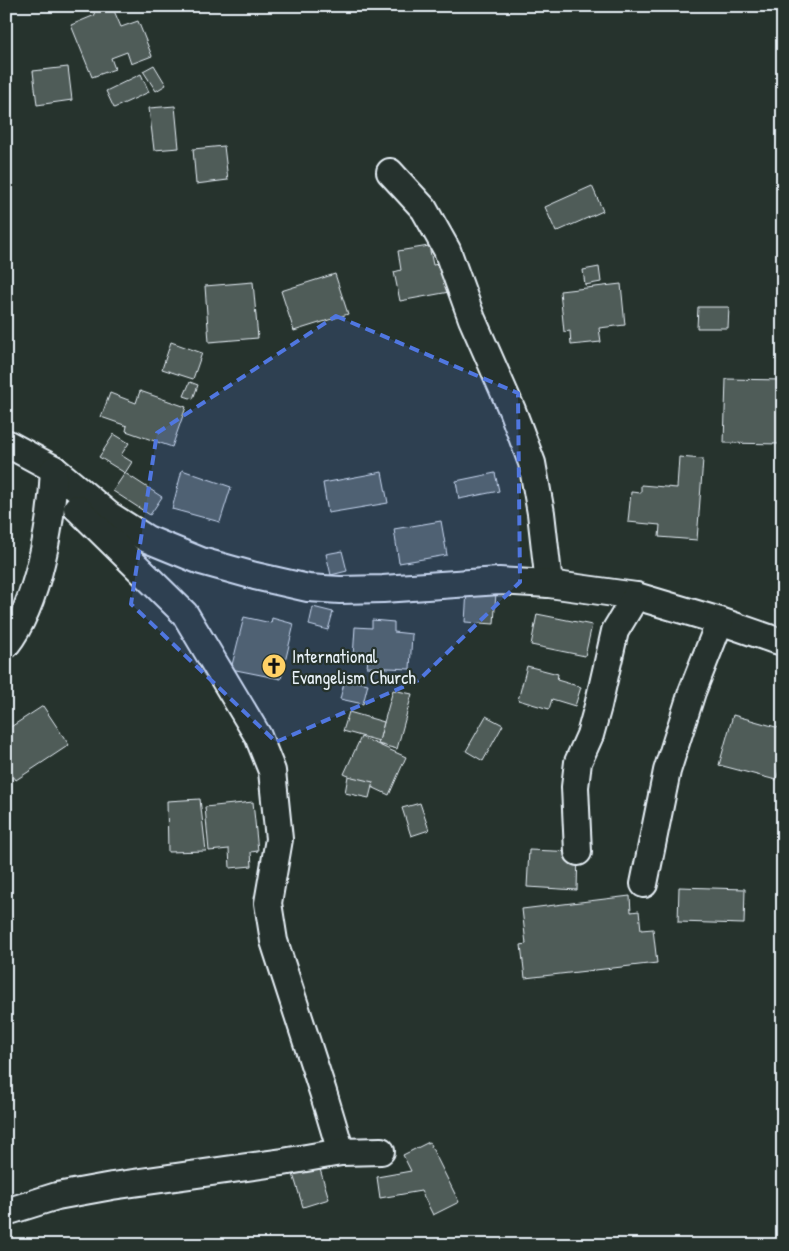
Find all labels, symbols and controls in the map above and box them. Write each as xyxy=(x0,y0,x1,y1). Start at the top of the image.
place label: International Evangelism Church xyxy=(292,644,416,690)
church icon: International Evangelism Church xyxy=(261,653,287,679)

